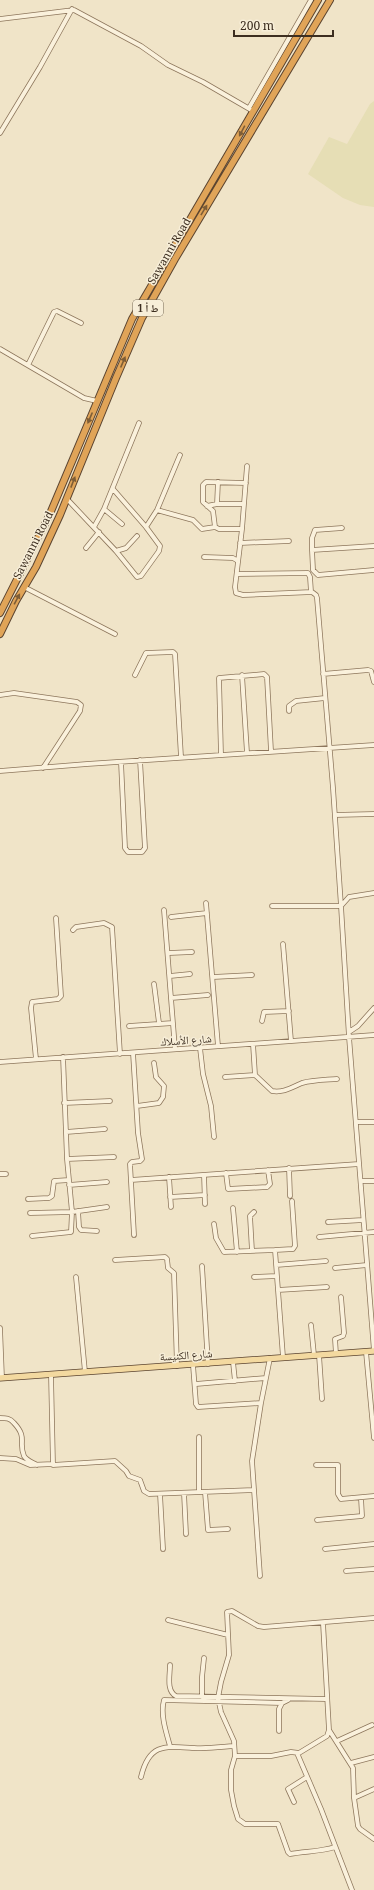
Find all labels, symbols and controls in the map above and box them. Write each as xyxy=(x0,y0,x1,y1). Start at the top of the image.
scale bar xyxy=(234,12,333,38)
text: 200 m xyxy=(240,17,274,38)
one-way arrow xyxy=(239,125,246,137)
one-way arrow xyxy=(200,204,207,216)
street label: Sawanni Road xyxy=(143,215,197,289)
road number: ط أ 1 xyxy=(133,300,163,316)
one-way arrow xyxy=(120,355,126,367)
one-way arrow xyxy=(87,413,93,425)
one-way arrow xyxy=(71,476,77,488)
street label: Sawanni Road xyxy=(9,508,60,583)
one-way arrow xyxy=(14,593,20,605)
street label: شارع الأسلاك xyxy=(160,1030,213,1053)
street label: شارع الكنيسة xyxy=(159,1345,213,1368)

